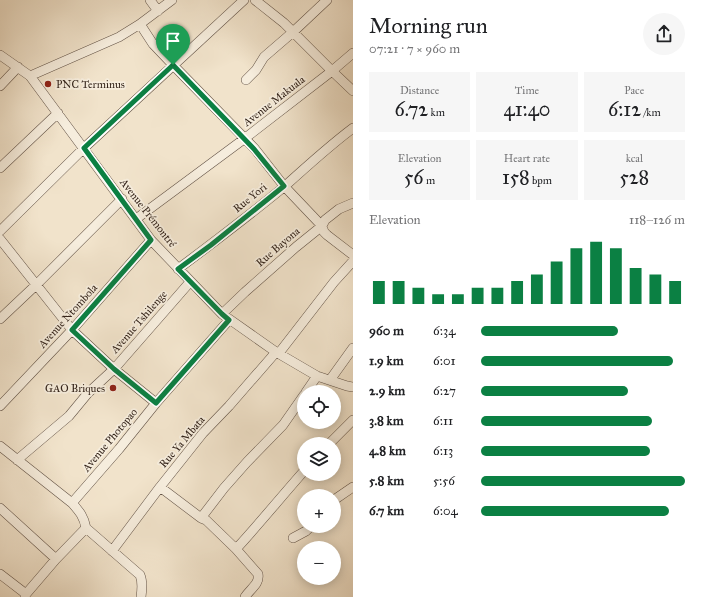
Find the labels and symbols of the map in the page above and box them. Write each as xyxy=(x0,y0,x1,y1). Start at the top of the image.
pin xyxy=(156,24,190,65)
street label: Avenue Makuala xyxy=(240,73,308,130)
place label: PNC Terminus xyxy=(56,78,125,91)
marker: PNC Terminus xyxy=(43,79,53,89)
street label: Avenue Prémontré xyxy=(117,175,179,250)
street label: Rue Yori xyxy=(231,181,269,215)
street label: Rue Bayona xyxy=(254,224,303,269)
street label: Avenue Ntombola xyxy=(35,281,100,351)
street label: Avenue Tshilenge xyxy=(108,288,170,357)
place label: GAO Briques xyxy=(45,382,105,396)
marker: GAO Briques xyxy=(108,383,118,393)
street label: Avenue Photopao xyxy=(79,405,141,475)
street label: Rue Ya Mbata xyxy=(157,413,208,471)

